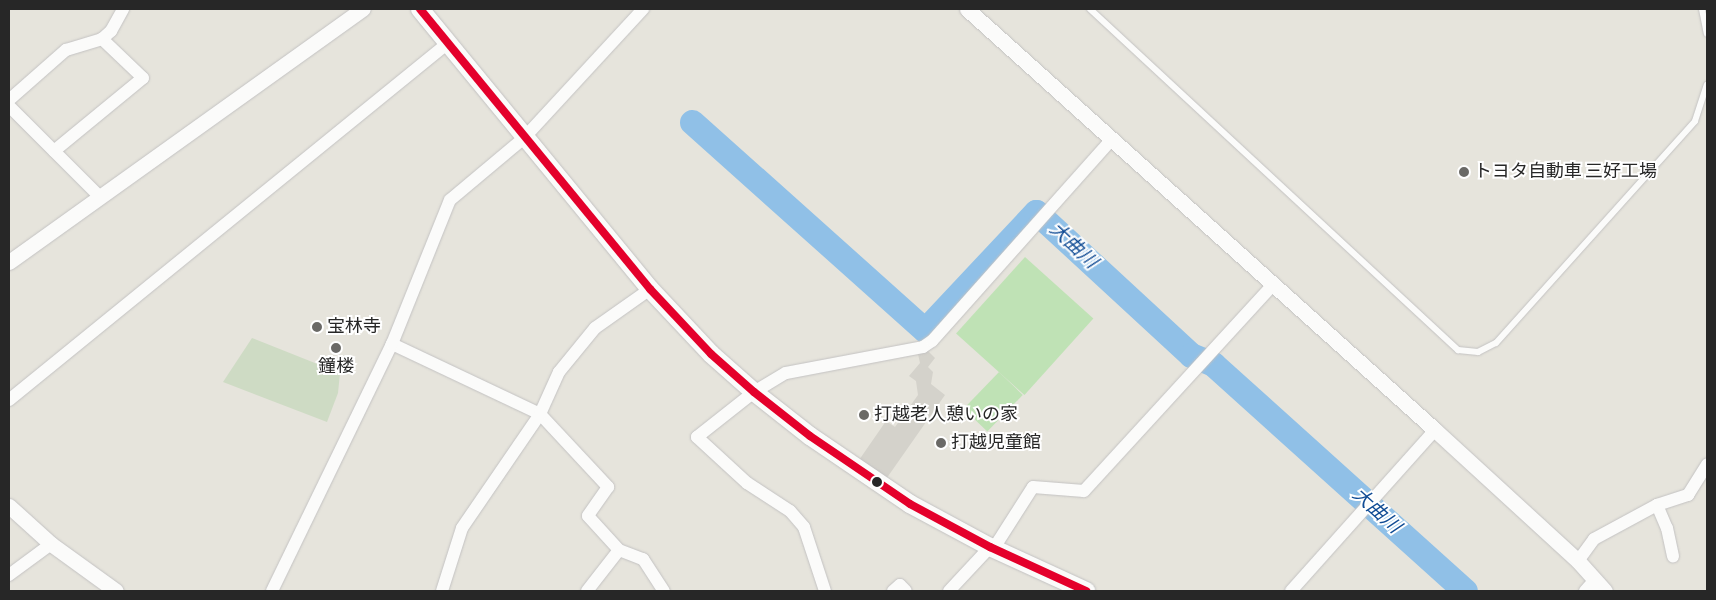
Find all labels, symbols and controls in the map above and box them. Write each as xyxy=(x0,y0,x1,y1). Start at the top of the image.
place label: トヨタ自動車 三好工場 xyxy=(1474,161,1657,183)
marker: トヨタ自動車 三好工場 xyxy=(1458,166,1470,178)
water label: 大曲川 xyxy=(1044,218,1102,274)
place label: 宝林寺 xyxy=(327,316,381,338)
marker: 宝林寺 xyxy=(311,321,323,333)
marker: 鐘楼 xyxy=(330,342,342,354)
place label: 鐘楼 xyxy=(318,356,354,378)
place label: 打越老人憩いの家 xyxy=(874,404,1018,426)
marker: 打越老人憩いの家 xyxy=(858,409,870,421)
place label: 打越児童館 xyxy=(951,432,1041,454)
marker: 打越児童館 xyxy=(935,437,947,449)
unlabelled marker xyxy=(872,477,882,487)
water label: 大曲川 xyxy=(1347,483,1405,539)

